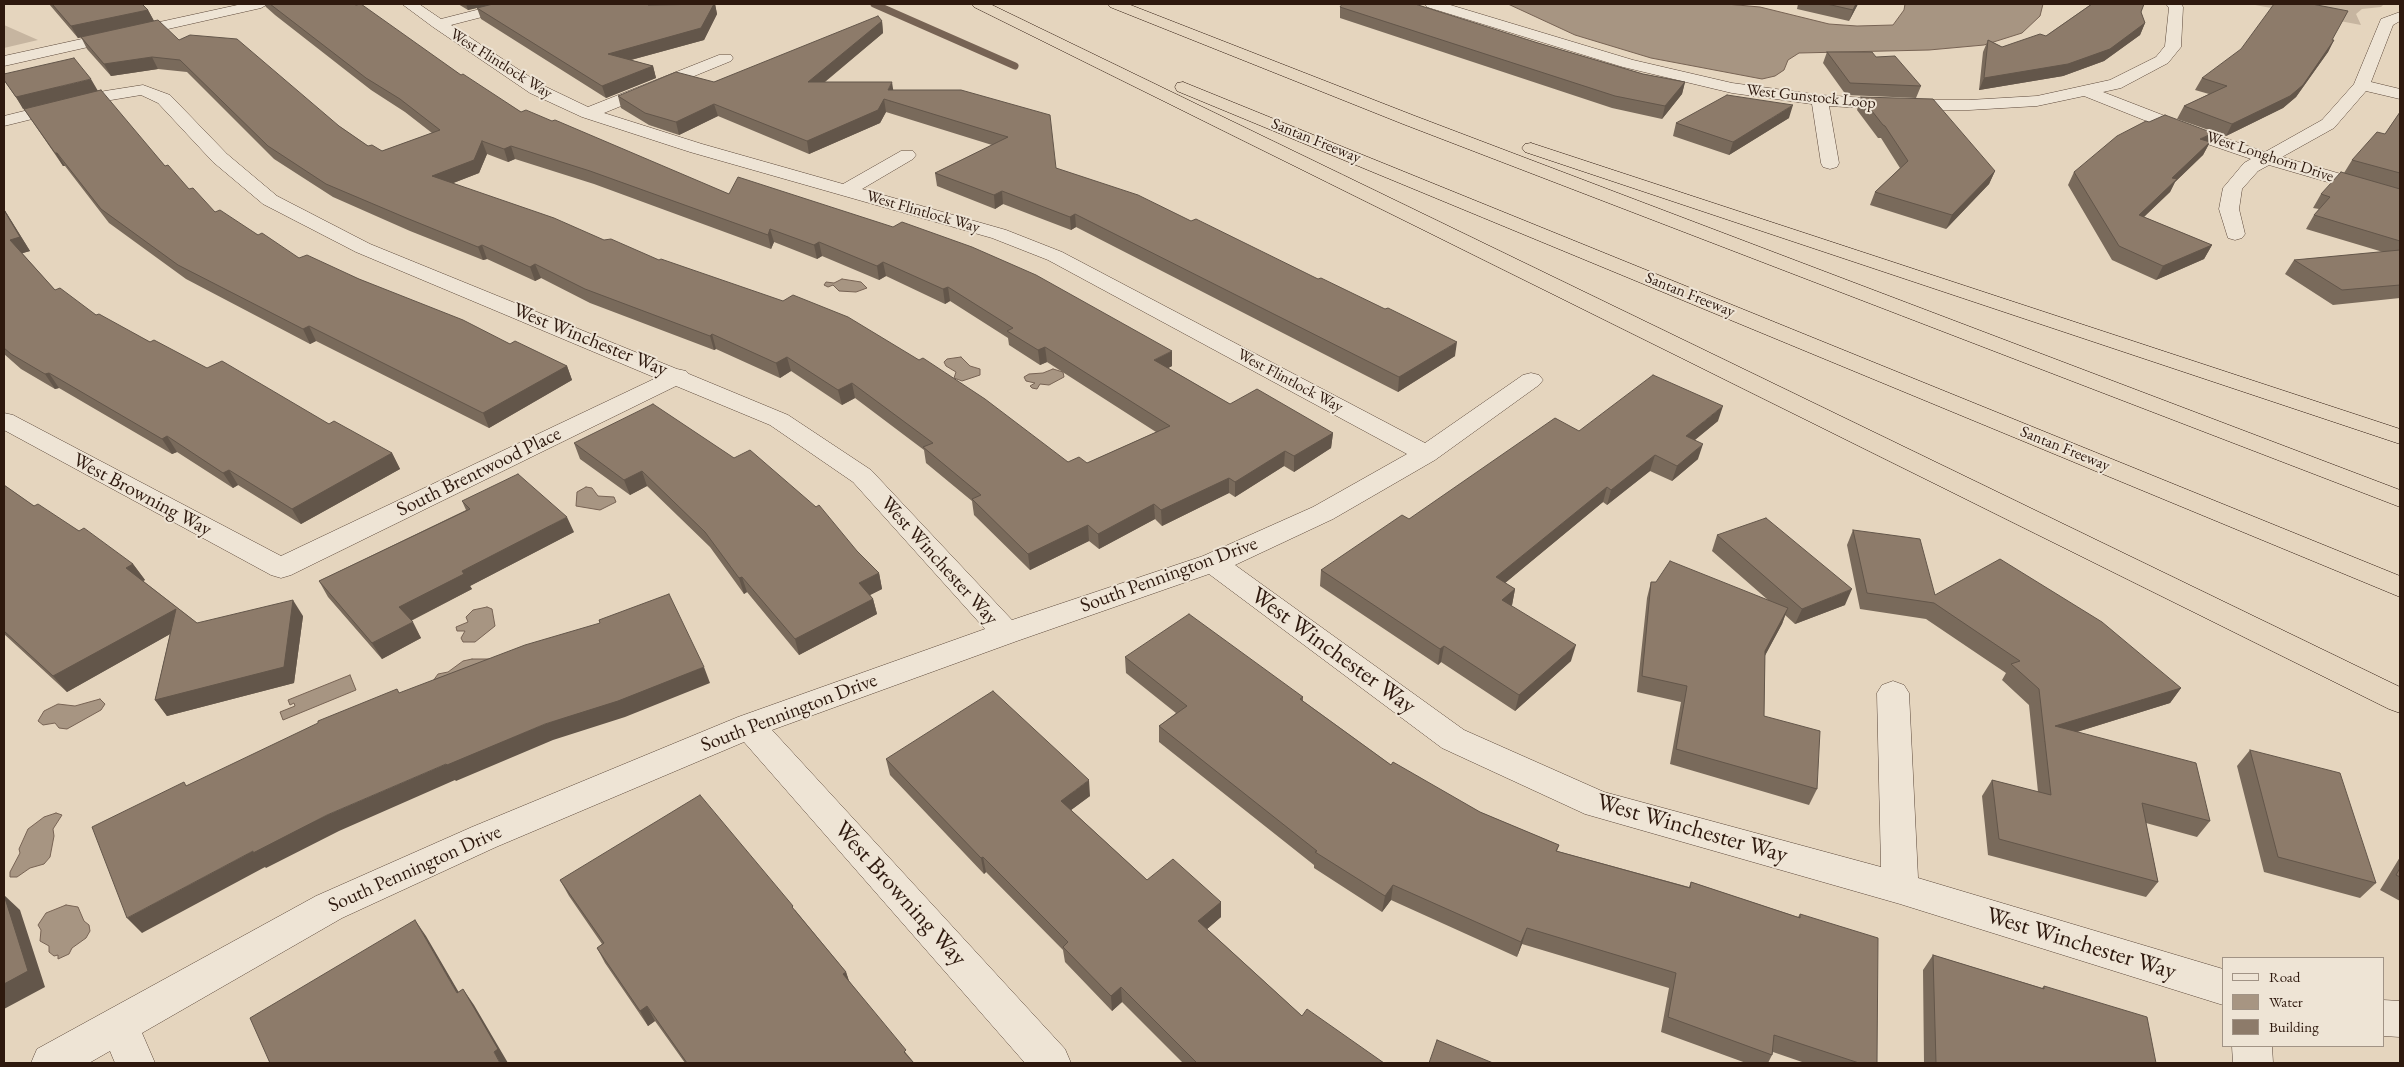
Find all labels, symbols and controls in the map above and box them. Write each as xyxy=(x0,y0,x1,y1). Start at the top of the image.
street label: West Flintlock Way xyxy=(446,25,556,103)
street label: West Gunstock Loop xyxy=(1745,81,1877,113)
street label: Santan Freeway xyxy=(1268,114,1364,168)
street label: West Longhorn Drive xyxy=(2204,127,2336,187)
street label: West Flintlock Way xyxy=(864,187,982,237)
street label: Santan Freeway xyxy=(1642,268,1738,322)
street label: West Winchester Way xyxy=(509,298,671,382)
street label: West Flintlock Way xyxy=(1234,345,1346,417)
street label: South Brentwood Place xyxy=(393,422,565,522)
street label: Santan Freeway xyxy=(2017,422,2113,476)
street label: West Browning Way xyxy=(68,448,216,542)
street label: West Winchester Way xyxy=(875,492,1003,630)
street label: South Pennington Drive xyxy=(1077,532,1261,618)
street label: West Winchester Way xyxy=(1245,581,1421,721)
street label: South Pennington Drive xyxy=(697,668,881,758)
street label: West Winchester Way xyxy=(1593,788,1791,870)
street label: West Browning Way xyxy=(827,816,973,972)
street label: South Pennington Drive xyxy=(325,820,505,918)
street label: West Winchester Way xyxy=(1982,901,2180,987)
legend xyxy=(2222,957,2384,1047)
text: Road xyxy=(2269,967,2300,986)
text: Water xyxy=(2269,992,2303,1011)
text: Building xyxy=(2269,1017,2319,1036)

